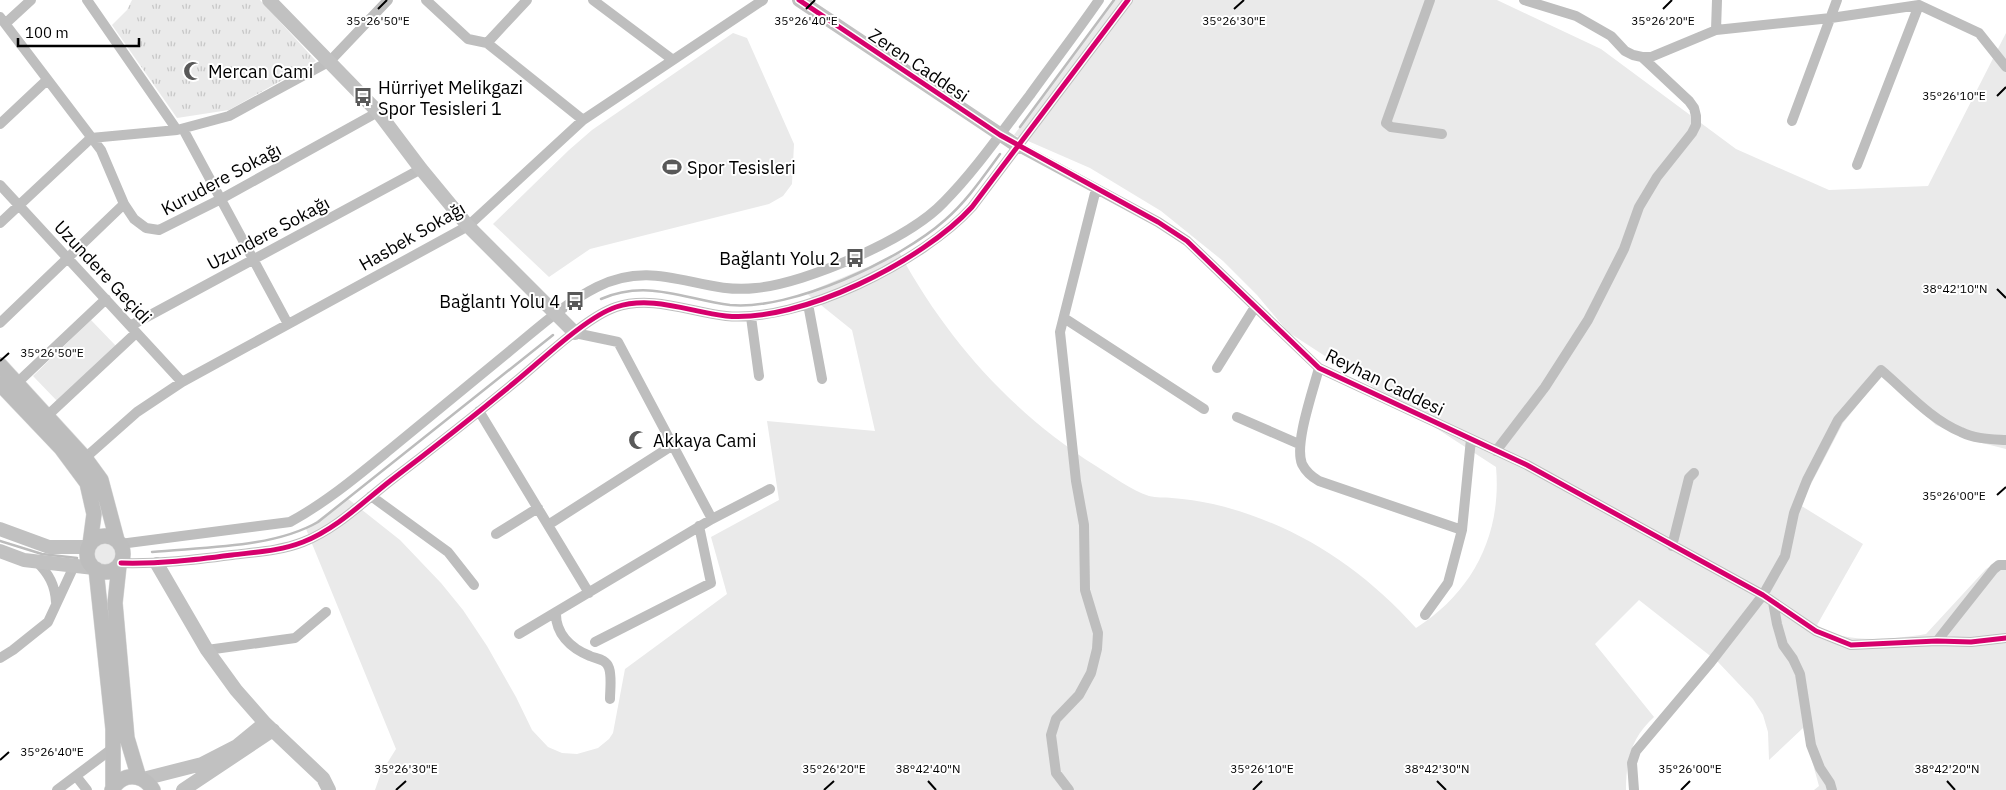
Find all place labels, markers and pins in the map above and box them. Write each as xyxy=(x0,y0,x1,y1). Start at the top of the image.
mosque icon: Mercan Cami xyxy=(182,60,204,82)
place label: Mercan Cami xyxy=(208,60,313,83)
place label: Hürriyet Melikgazi Spor Tesisleri 1 xyxy=(378,76,523,120)
bus stop icon: Hürriyet Melikgazi Spor Tesisleri 1 xyxy=(352,86,374,108)
sports icon: Spor Tesisleri xyxy=(661,156,683,178)
place label: Spor Tesisleri xyxy=(687,156,796,179)
place label: Bağlantı Yolu 2 xyxy=(719,247,840,270)
bus stop icon: Bağlantı Yolu 2 xyxy=(844,247,866,269)
place label: Bağlantı Yolu 4 xyxy=(439,290,560,313)
bus stop icon: Bağlantı Yolu 4 xyxy=(564,290,586,312)
mosque icon: Akkaya Cami xyxy=(627,429,649,451)
place label: Akkaya Cami xyxy=(653,429,757,452)

